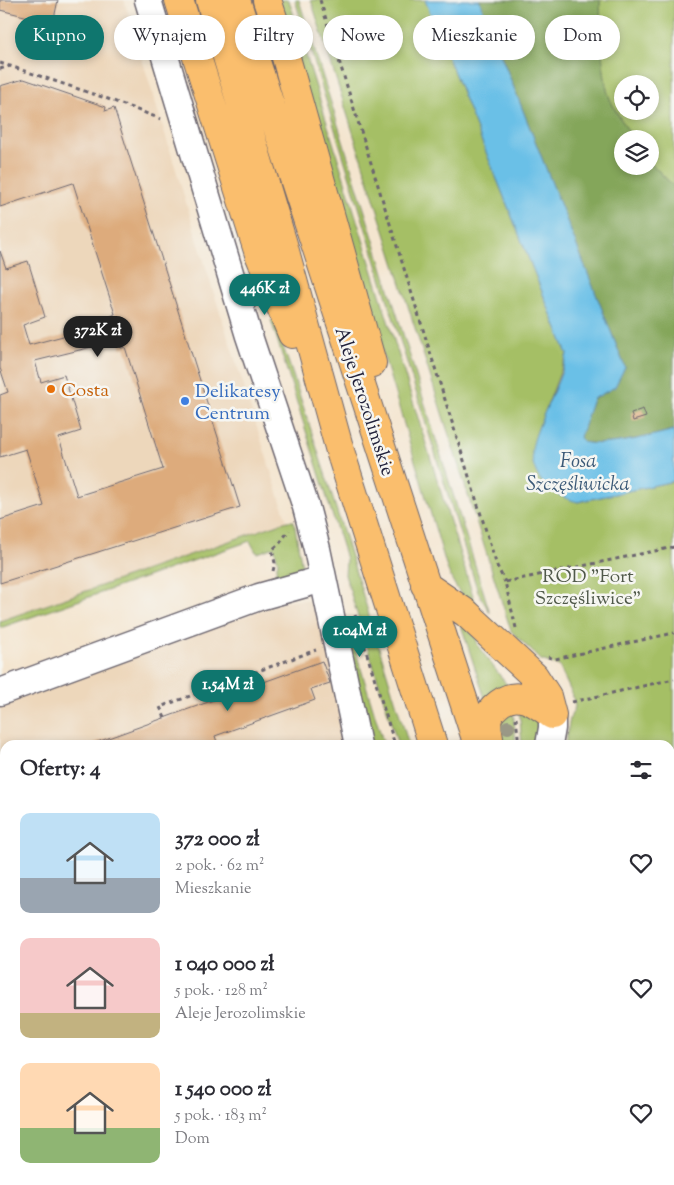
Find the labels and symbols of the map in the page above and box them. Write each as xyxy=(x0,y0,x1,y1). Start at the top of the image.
pin: 446K zł xyxy=(219,274,311,316)
pin: 372K zł xyxy=(52,316,144,358)
street label: Aleje Jerozolimskie xyxy=(327,324,400,480)
place label: Costa xyxy=(61,378,109,405)
place label: Delikatesy Centrum xyxy=(195,379,281,428)
marker: Costa xyxy=(45,383,57,395)
marker: Delikatesy Centrum xyxy=(179,395,191,407)
water label: Fosa Szczęśliwicka xyxy=(526,448,630,500)
park label: ROD "Fort Szczęśliwice" xyxy=(535,564,641,613)
pin: 1.04M zł xyxy=(308,616,412,658)
pin: 1.54M zł xyxy=(176,670,280,712)

